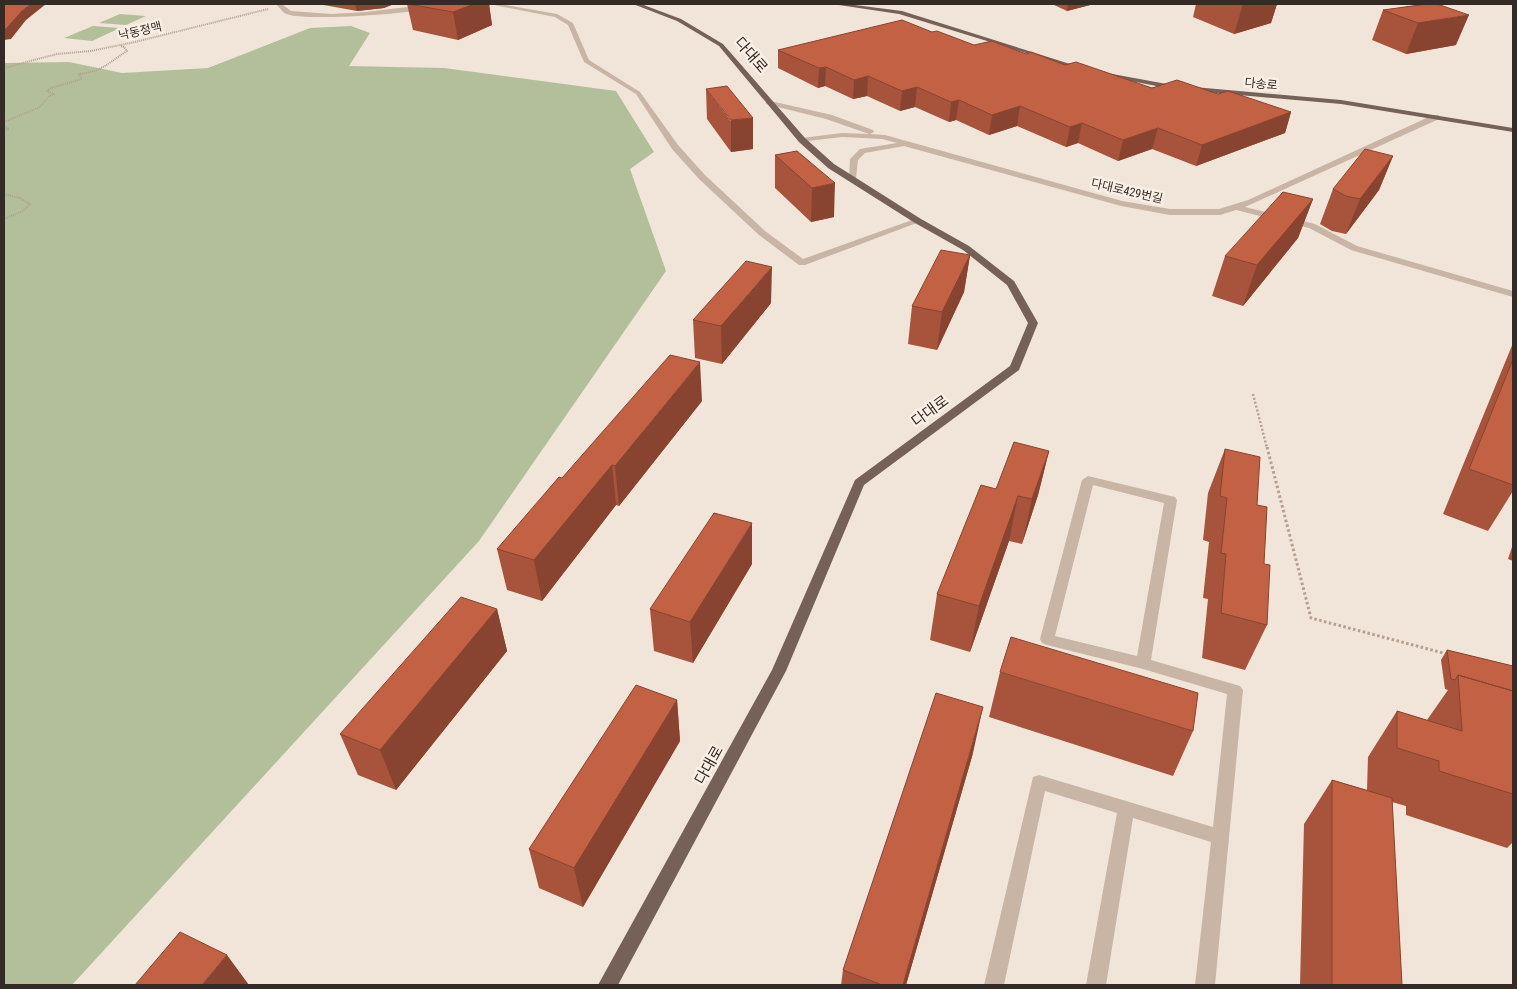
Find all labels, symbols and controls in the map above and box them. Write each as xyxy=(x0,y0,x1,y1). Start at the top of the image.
street label: 낙동정맥 xyxy=(117,19,163,43)
street label: 다대로 xyxy=(731,33,771,77)
street label: 다송로 xyxy=(1244,76,1278,92)
street label: 다대로429번길 xyxy=(1090,176,1164,206)
street label: 다대로 xyxy=(908,392,952,430)
street label: 다대로 xyxy=(691,743,727,787)

